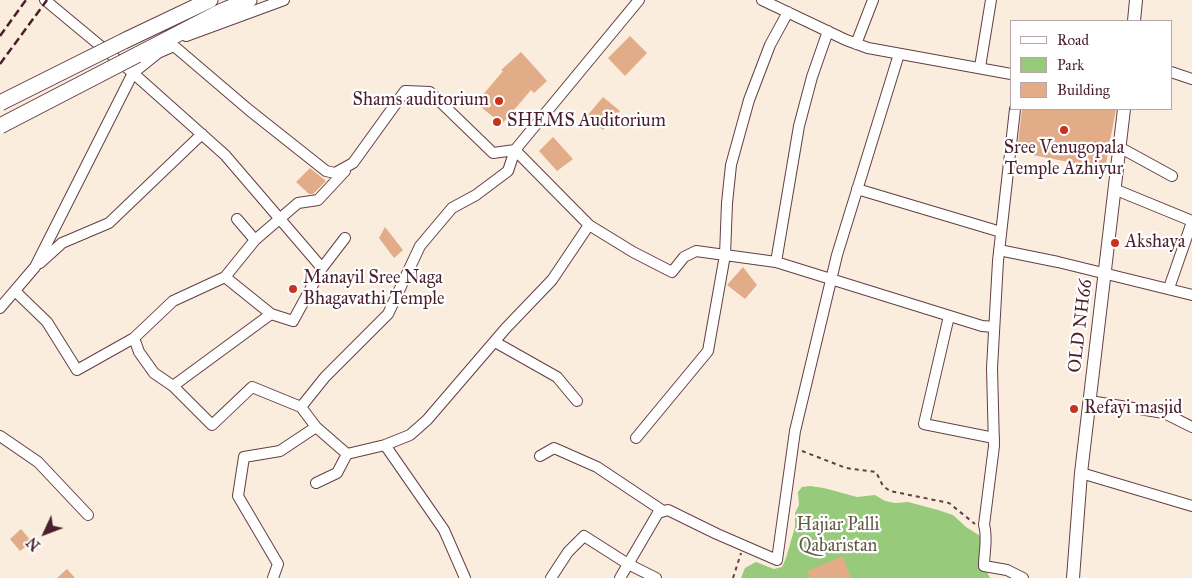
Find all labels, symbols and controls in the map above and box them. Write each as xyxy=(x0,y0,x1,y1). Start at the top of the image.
legend xyxy=(1010,20,1172,110)
text: Road xyxy=(1057,31,1089,49)
text: Park xyxy=(1057,56,1084,74)
text: Building xyxy=(1057,81,1110,99)
place label: Shams auditorium xyxy=(353,90,489,112)
marker: Shams auditorium xyxy=(493,95,505,107)
place label: SHEMS Auditorium xyxy=(507,111,666,133)
marker: SHEMS Auditorium xyxy=(491,116,503,128)
marker: Sree Venugopala Temple Azhiyur xyxy=(1058,124,1070,136)
place label: Sree Venugopala Temple Azhiyur xyxy=(1004,138,1124,180)
place label: Akshaya xyxy=(1125,232,1185,254)
marker: Akshaya xyxy=(1109,237,1121,249)
place label: Manayil Sree Naga Bhagavathi Temple xyxy=(303,268,444,310)
street label: OLD NH66 xyxy=(1065,278,1097,374)
marker: Manayil Sree Naga Bhagavathi Temple xyxy=(287,283,299,295)
place label: Refayi masjid xyxy=(1084,398,1182,420)
marker: Refayi masjid xyxy=(1068,403,1080,415)
north arrow xyxy=(20,508,70,558)
park label: Hajiar Palli Qabaristan xyxy=(796,515,880,558)
text: N xyxy=(23,533,44,554)

